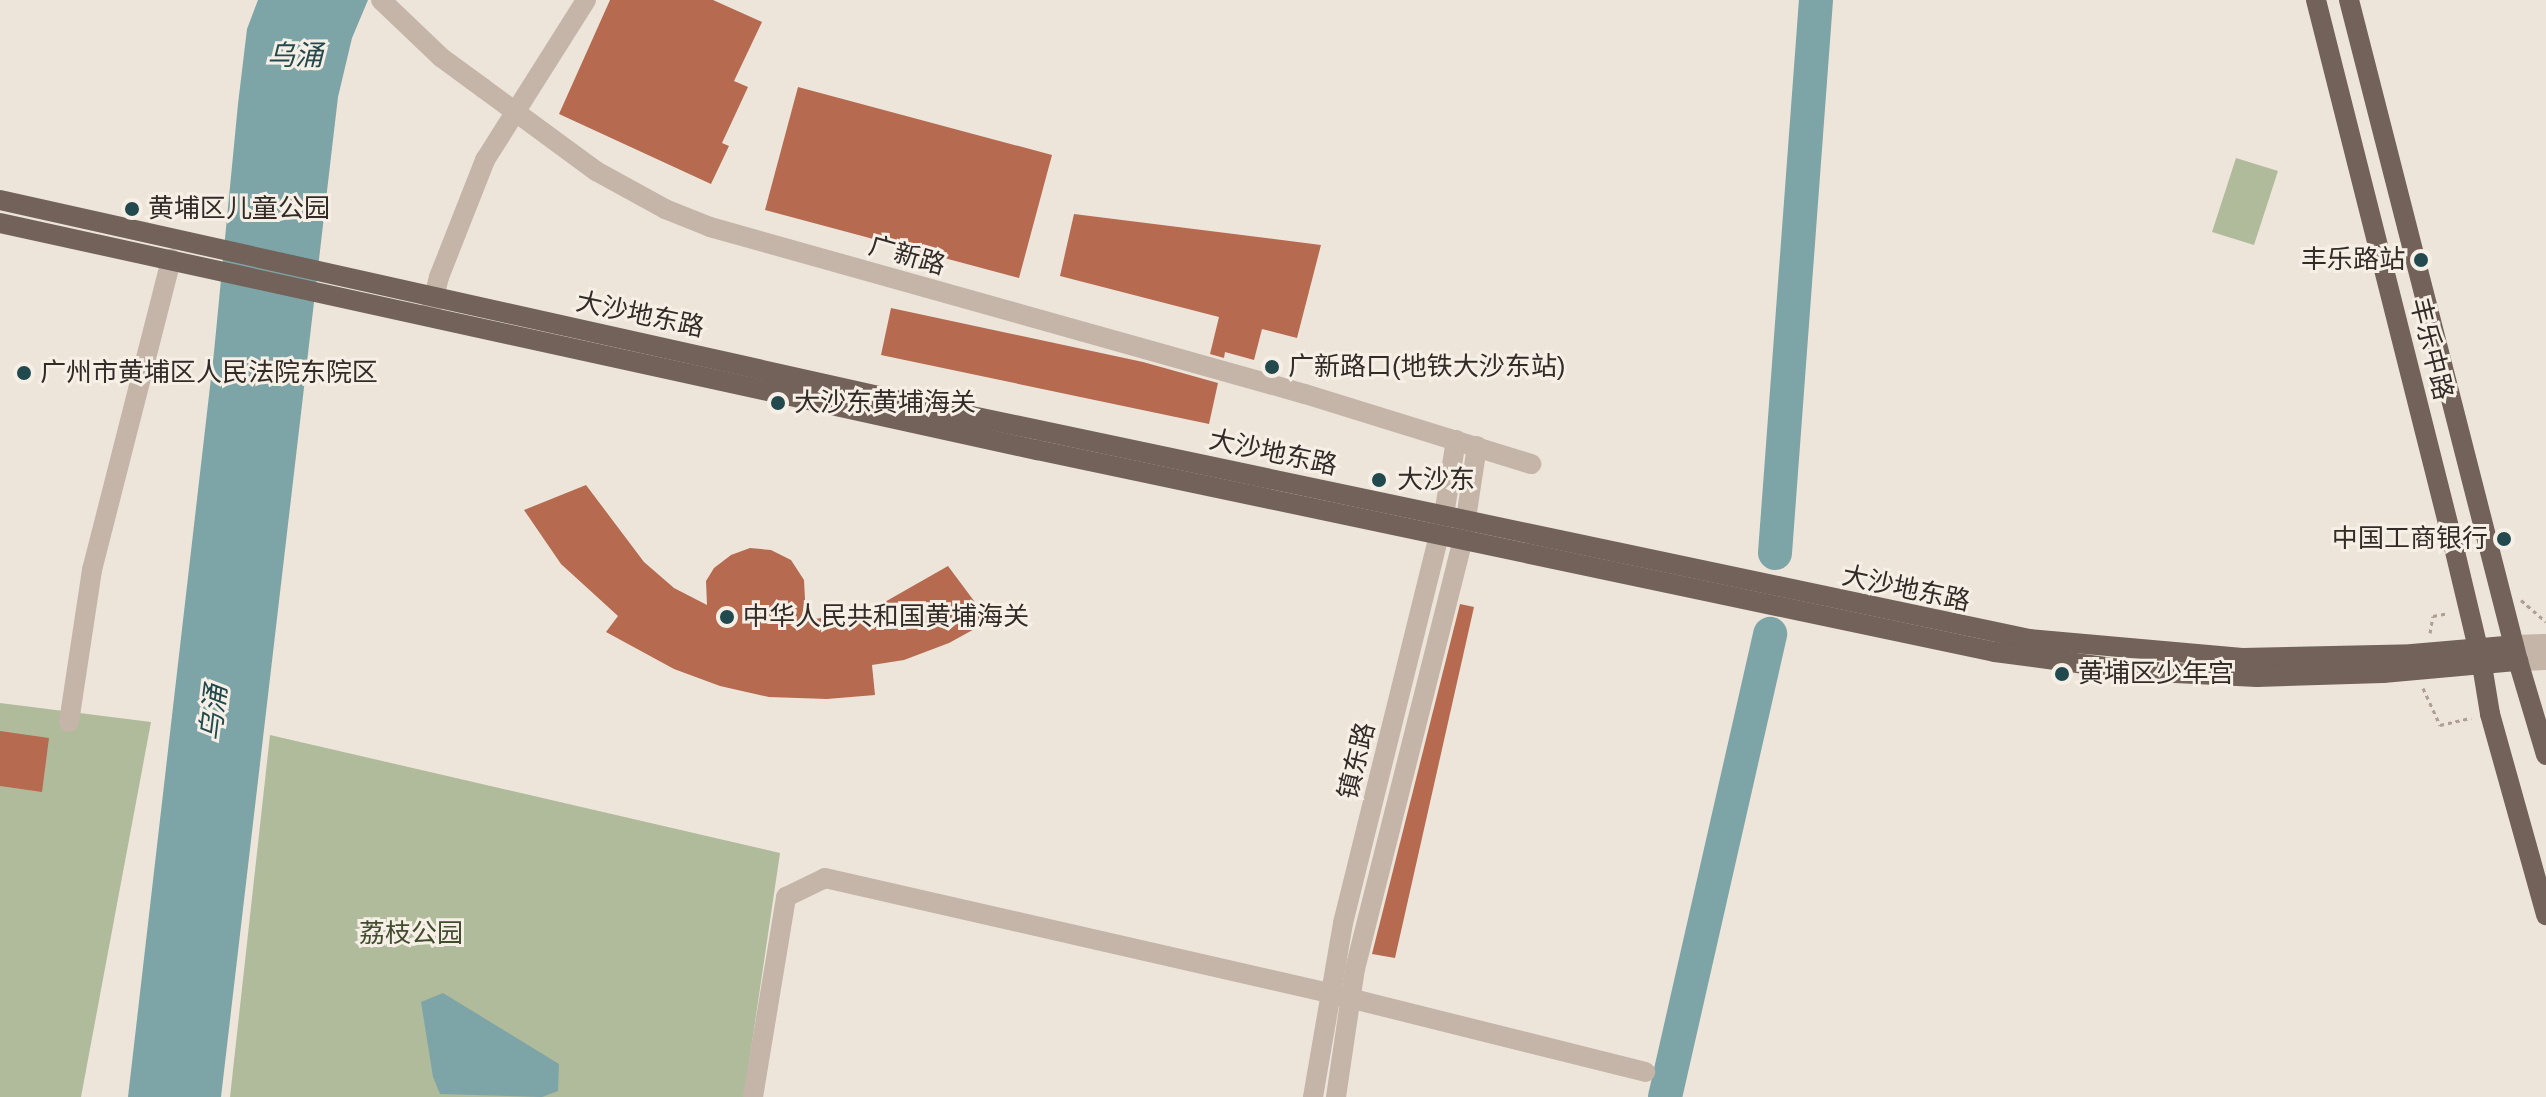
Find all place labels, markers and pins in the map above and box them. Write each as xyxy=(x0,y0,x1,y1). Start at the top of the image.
place label: 黄埔区儿童公园 xyxy=(148,193,330,225)
marker: 黄埔区儿童公园 xyxy=(123,200,141,218)
place label: 丰乐路站 xyxy=(2301,244,2405,276)
marker: 丰乐路站 xyxy=(2412,251,2430,269)
place label: 广新路口(地铁大沙东站) xyxy=(1288,351,1565,383)
place label: 广州市黄埔区人民法院东院区 xyxy=(40,357,378,389)
marker: 广新路口(地铁大沙东站) xyxy=(1263,358,1281,376)
marker: 广州市黄埔区人民法院东院区 xyxy=(15,364,33,382)
place label: 大沙东黄埔海关 xyxy=(794,387,976,419)
marker: 大沙东黄埔海关 xyxy=(769,394,787,412)
place label: 大沙东 xyxy=(1397,464,1475,496)
marker: 大沙东 xyxy=(1368,469,1390,491)
place label: 中国工商银行 xyxy=(2332,523,2488,555)
marker: 中国工商银行 xyxy=(2495,530,2513,548)
place label: 中华人民共和国黄埔海关 xyxy=(743,601,1029,633)
marker: 中华人民共和国黄埔海关 xyxy=(718,608,736,626)
place label: 黄埔区少年宫 xyxy=(2078,658,2234,690)
marker: 黄埔区少年宫 xyxy=(2053,665,2071,683)

